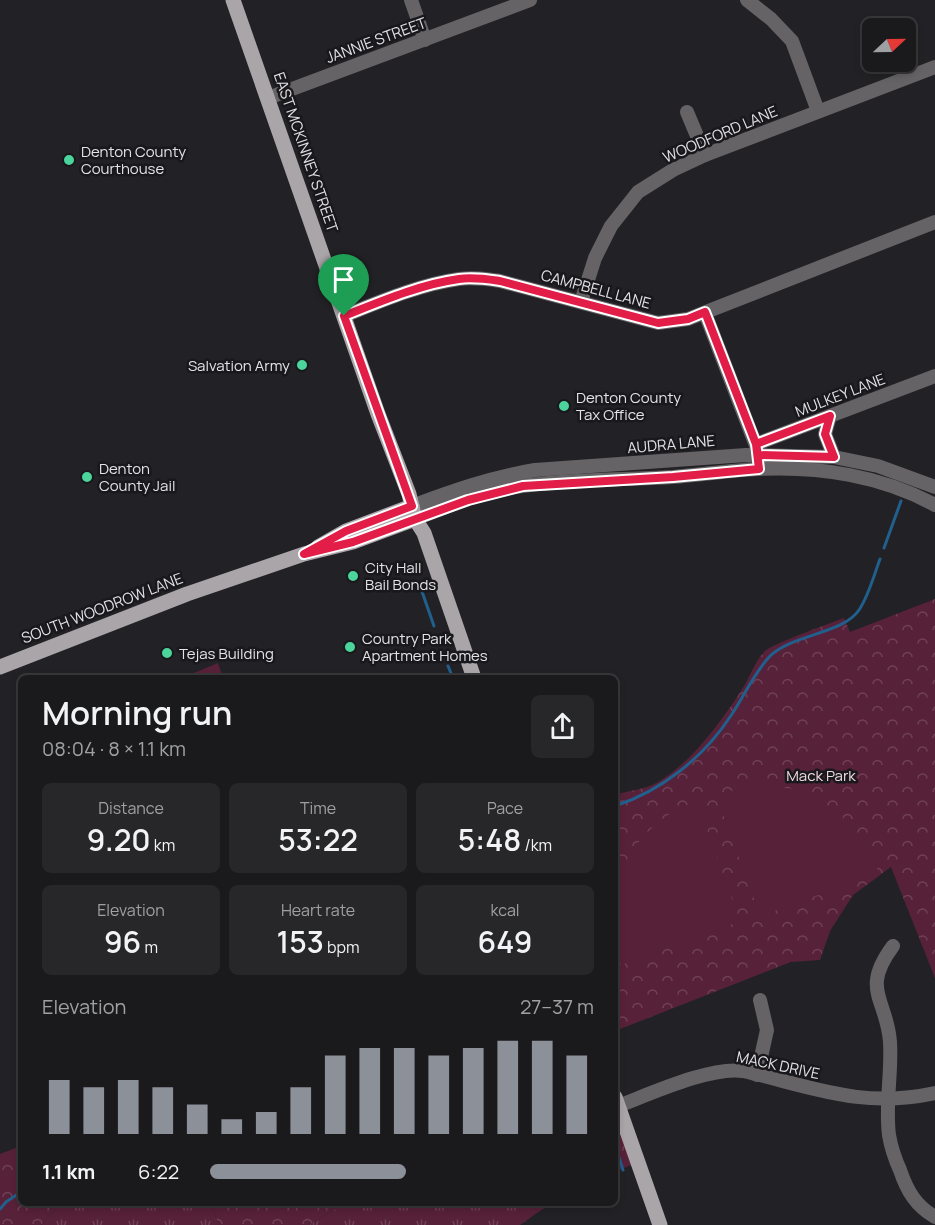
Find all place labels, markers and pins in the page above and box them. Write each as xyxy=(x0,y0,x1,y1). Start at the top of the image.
place label: Denton County Courthouse xyxy=(81,141,186,179)
marker: Denton County Courthouse xyxy=(62,153,76,167)
pin xyxy=(318,254,369,316)
place label: Salvation Army xyxy=(188,355,290,376)
marker: Salvation Army xyxy=(295,358,309,372)
place label: Denton County Tax Office xyxy=(576,387,681,425)
marker: Denton County Tax Office xyxy=(557,399,571,413)
place label: Denton County Jail xyxy=(99,458,175,496)
marker: Denton County Jail xyxy=(80,470,94,484)
place label: City Hall Bail Bonds xyxy=(365,557,436,595)
marker: City Hall Bail Bonds xyxy=(346,569,360,583)
place label: Country Park Apartment Homes xyxy=(362,628,488,666)
marker: Country Park Apartment Homes xyxy=(343,640,357,654)
place label: Tejas Building xyxy=(179,643,274,664)
marker: Tejas Building xyxy=(160,646,174,660)

